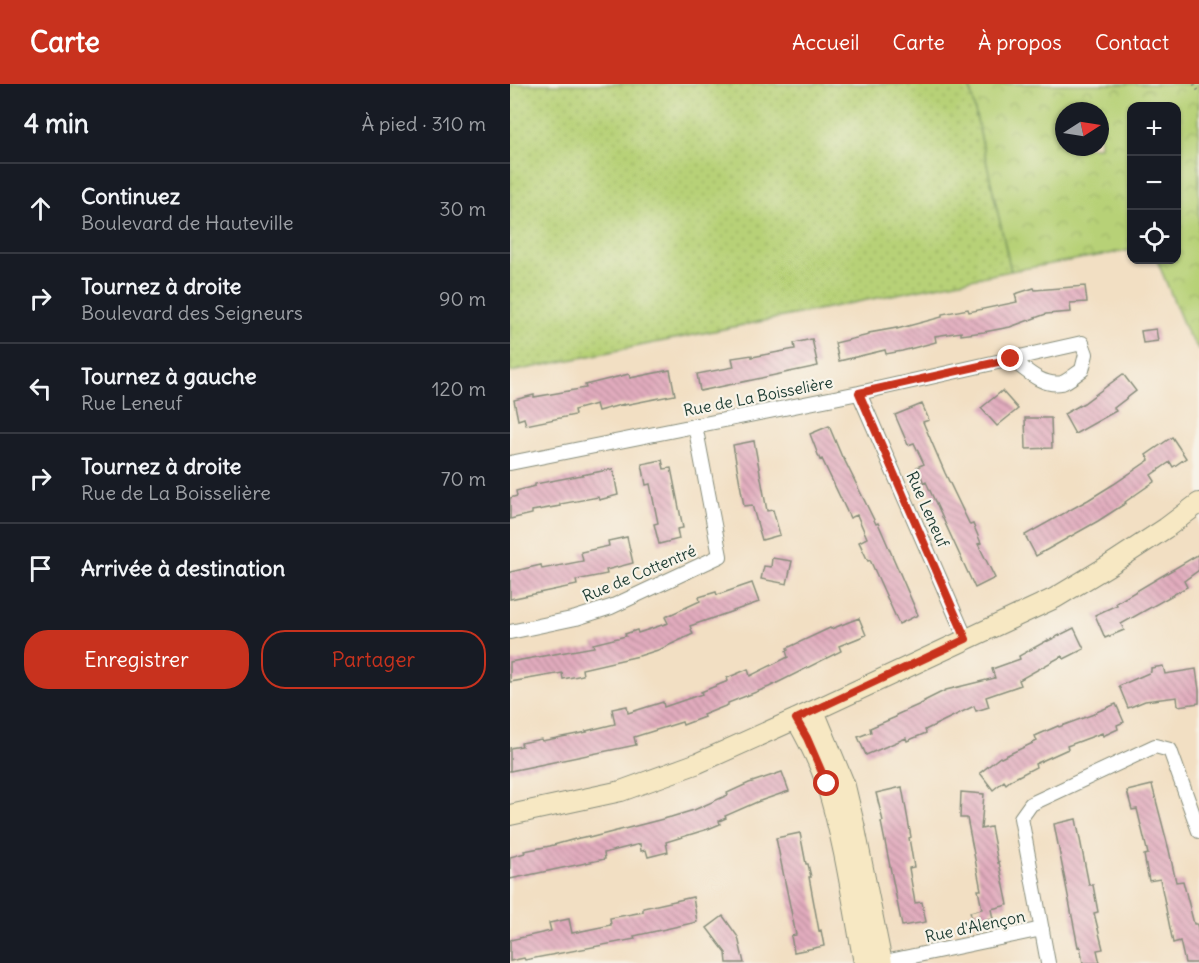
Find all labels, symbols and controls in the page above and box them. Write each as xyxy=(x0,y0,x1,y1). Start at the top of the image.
text: Carte xyxy=(30,24,100,60)
text: Accueil xyxy=(792,29,860,56)
text: Carte xyxy=(893,29,945,56)
text: À propos xyxy=(978,29,1062,56)
text: Contact xyxy=(1095,29,1169,56)
north arrow xyxy=(1055,102,1109,156)
map controls xyxy=(1127,102,1181,264)
button: + xyxy=(1127,102,1181,156)
text: 4 min xyxy=(24,107,89,140)
text: À pied · 310 m xyxy=(361,111,486,136)
button: − xyxy=(1127,156,1181,210)
text: Continuez xyxy=(81,182,180,210)
icon: ahead xyxy=(24,192,57,225)
text: 30 m xyxy=(439,196,486,221)
text: Boulevard de Hauteville xyxy=(81,210,294,235)
button: locate xyxy=(1127,210,1181,264)
text: Tournez à droite xyxy=(81,272,241,300)
icon: right xyxy=(24,282,57,315)
text: 90 m xyxy=(439,286,486,311)
text: Boulevard des Seigneurs xyxy=(81,300,303,325)
route end xyxy=(997,345,1023,371)
text: Tournez à gauche xyxy=(81,362,257,390)
icon: left xyxy=(24,372,57,405)
street label: Rue de La Boisselière xyxy=(682,372,834,420)
text: 120 m xyxy=(432,376,486,401)
text: Rue Leneuf xyxy=(81,390,182,415)
text: Tournez à droite xyxy=(81,452,241,480)
icon: right xyxy=(24,462,57,495)
text: 70 m xyxy=(441,466,486,491)
street label: Rue Leneuf xyxy=(902,468,954,551)
text: Rue de La Boisselière xyxy=(81,480,271,505)
street label: Rue de Cottentré xyxy=(579,540,699,606)
icon: arrive xyxy=(24,552,57,585)
text: Arrivée à destination xyxy=(81,554,285,582)
button: Enregistrer xyxy=(24,630,249,689)
button: Partager xyxy=(261,630,486,689)
route start xyxy=(813,770,839,796)
street label: Rue d'Alençon xyxy=(923,906,1027,946)

